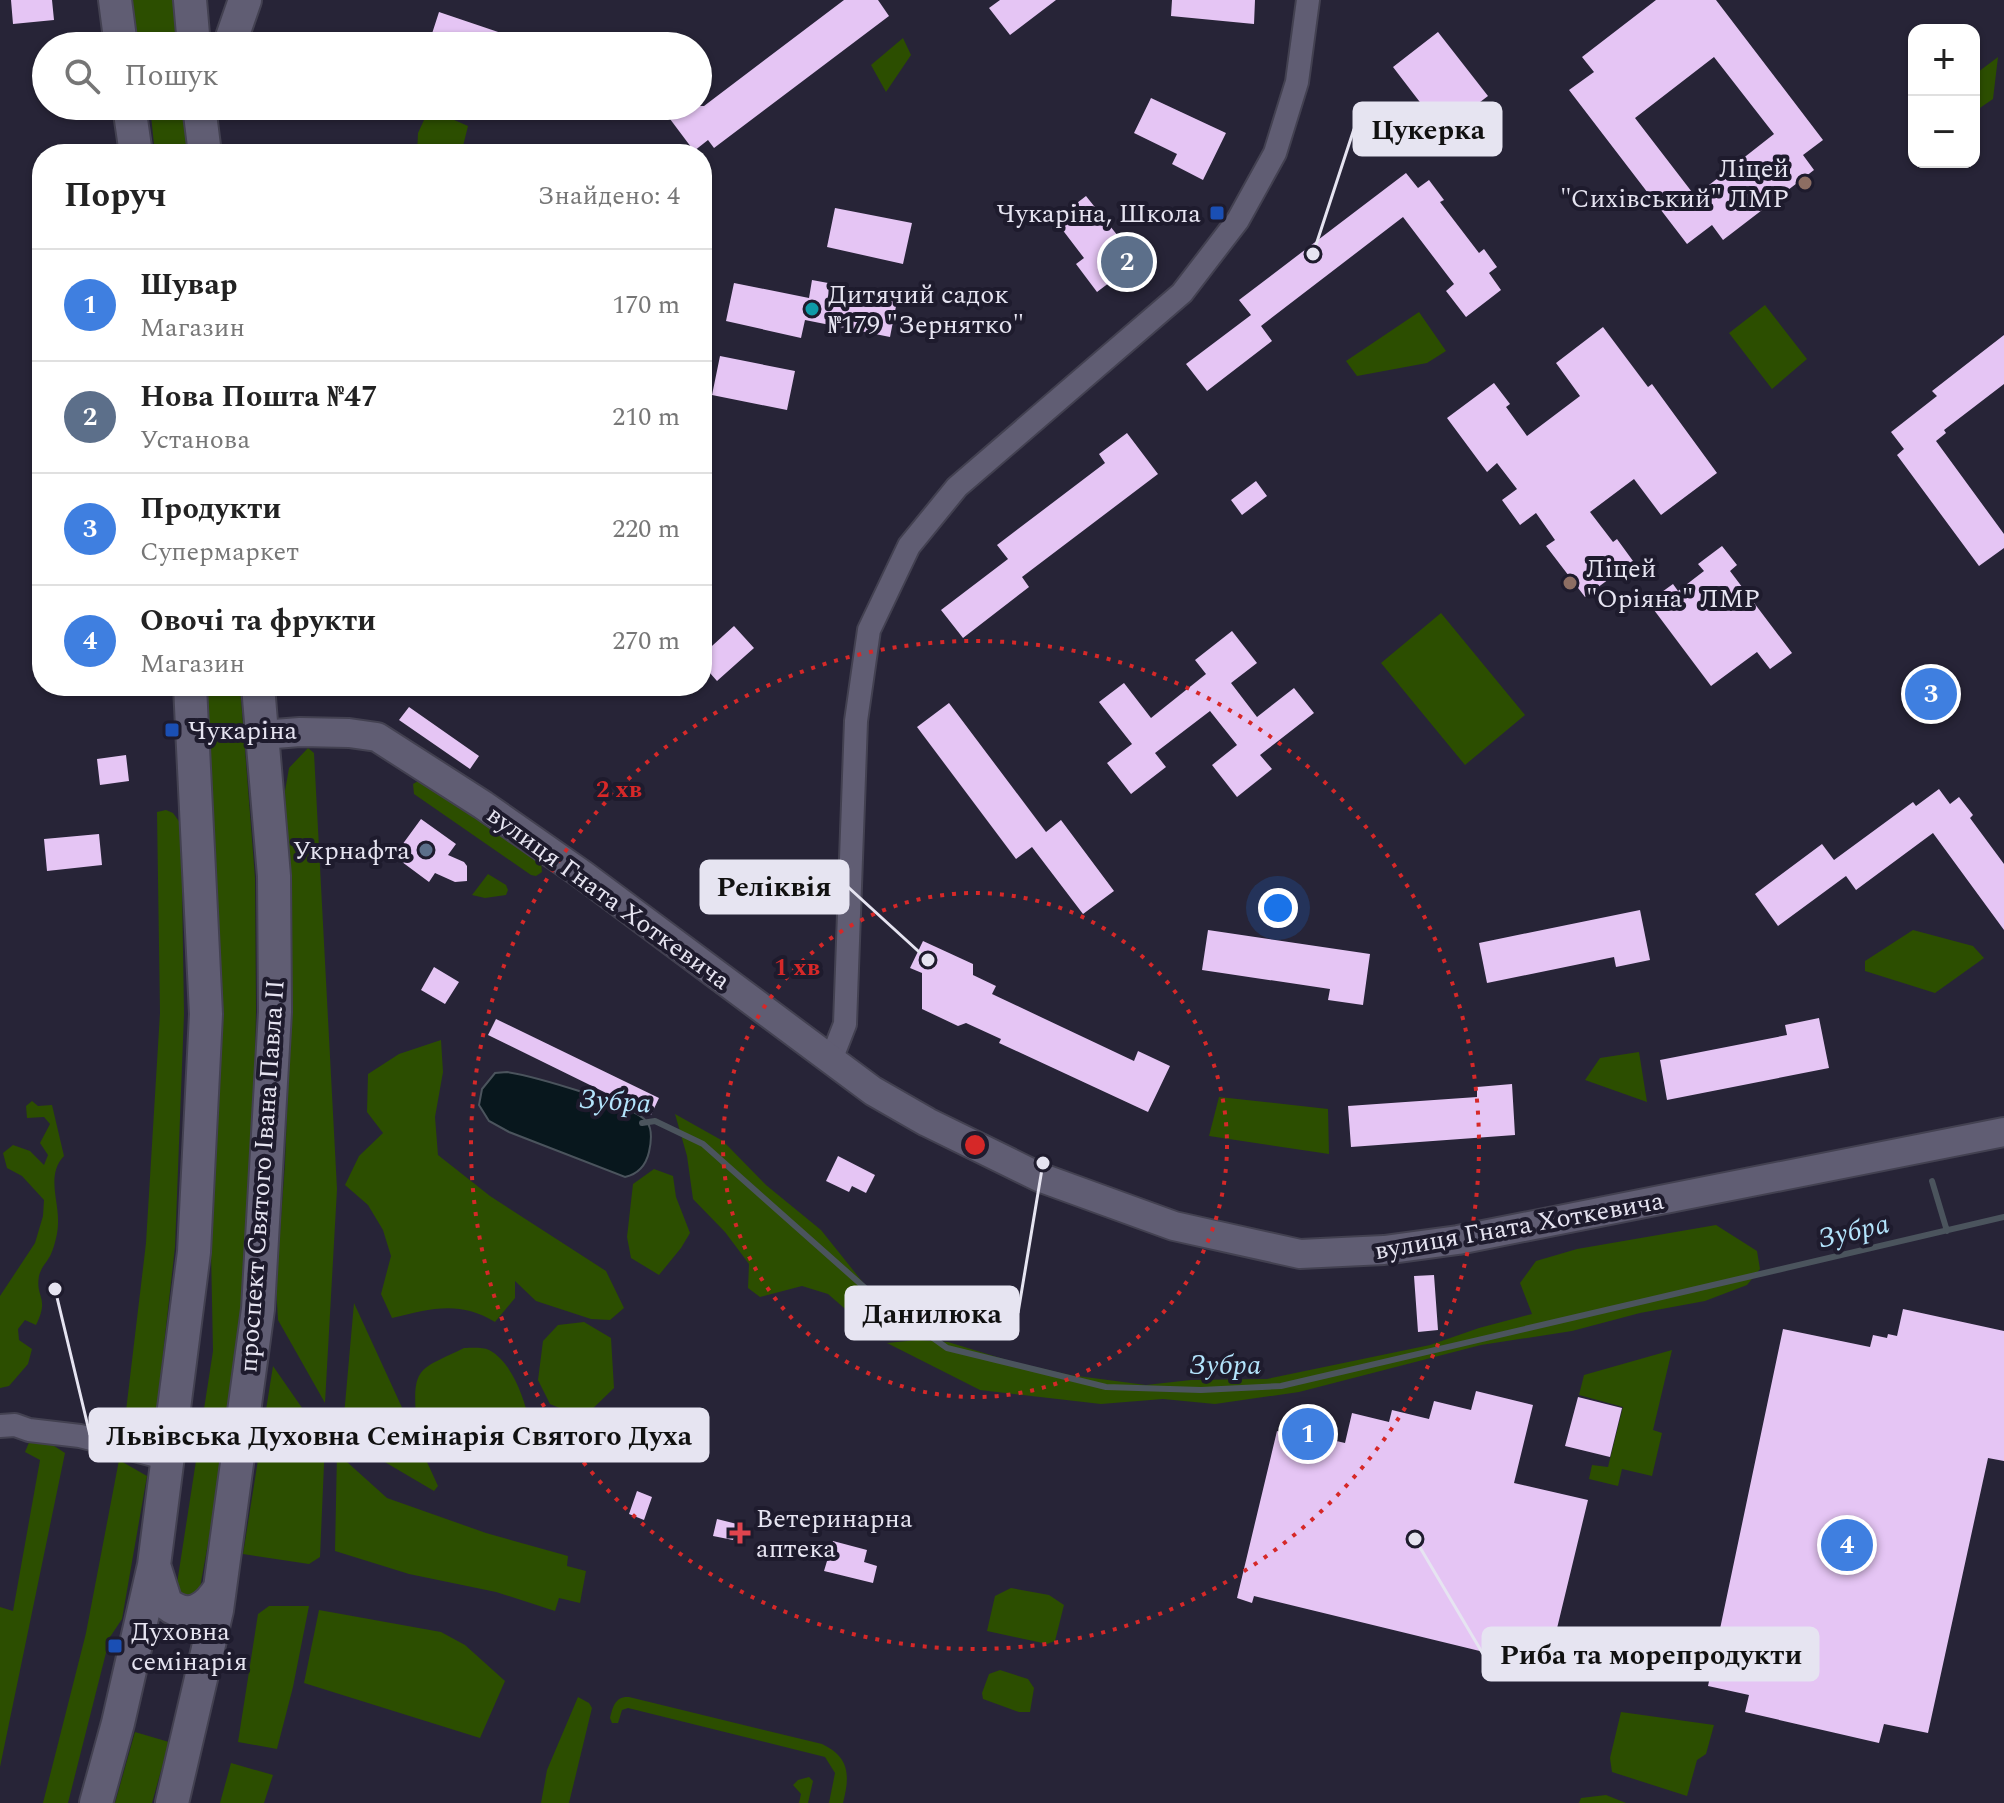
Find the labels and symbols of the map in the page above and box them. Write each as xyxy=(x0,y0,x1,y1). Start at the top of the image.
callout: Цукерка xyxy=(1354,103,1501,155)
text: Цукерка xyxy=(1371,109,1486,152)
place label: Ліцей "Сихівський" ЛМР xyxy=(1560,149,1789,219)
marker: Ліцей "Сихівський" ЛМР xyxy=(1796,174,1814,192)
place label: Чукаріна, Школа xyxy=(996,194,1201,234)
marker: Чукаріна, Школа xyxy=(1208,204,1226,222)
pin: 2 xyxy=(1101,232,1153,292)
place label: Дитячий садок №179 "Зернятко" xyxy=(828,275,1024,345)
marker: Дитячий садок №179 "Зернятко" xyxy=(803,300,821,318)
place label: Ліцей "Оріяна" ЛМР xyxy=(1586,549,1760,619)
marker: Ліцей "Оріяна" ЛМР xyxy=(1561,574,1579,592)
pin: 3 xyxy=(1905,664,1957,724)
place label: Чукаріна xyxy=(188,711,298,751)
marker: Чукаріна xyxy=(163,721,181,739)
text: 2 хв xyxy=(596,772,642,808)
street label: вулиця Гната Хоткевича xyxy=(478,795,739,1000)
place label: Укрнафта xyxy=(293,831,410,871)
marker: Укрнафта xyxy=(417,841,435,859)
callout: Реліквія xyxy=(701,861,848,913)
text: Реліквія xyxy=(717,866,831,909)
your location xyxy=(1258,888,1298,928)
text: 1 хв xyxy=(774,950,820,986)
street label: проспект Святого Івана Павла II xyxy=(228,978,296,1374)
water label: Зубра xyxy=(577,1078,652,1125)
centre of rings xyxy=(961,1131,989,1159)
street label: вулиця Гната Хоткевича xyxy=(1371,1181,1667,1271)
water label: Зубра xyxy=(1813,1202,1893,1261)
callout: Данилюка xyxy=(846,1287,1018,1339)
text: Данилюка xyxy=(862,1293,1002,1336)
water label: Зубра xyxy=(1189,1344,1261,1387)
pin: 1 xyxy=(1282,1404,1334,1464)
callout: Львівська Духовна Семінарія Святого Духа xyxy=(90,1409,708,1461)
text: Львівська Духовна Семінарія Святого Духа xyxy=(106,1415,693,1458)
place label: Ветеринарна аптека xyxy=(756,1499,913,1569)
pin: 4 xyxy=(1821,1515,1873,1575)
marker: Ветеринарна аптека xyxy=(731,1524,749,1542)
place label: Духовна семінарія xyxy=(131,1612,247,1682)
callout: Риба та морепродукти xyxy=(1483,1628,1818,1680)
text: Риба та морепродукти xyxy=(1500,1634,1802,1677)
marker: Духовна семінарія xyxy=(106,1637,124,1655)

